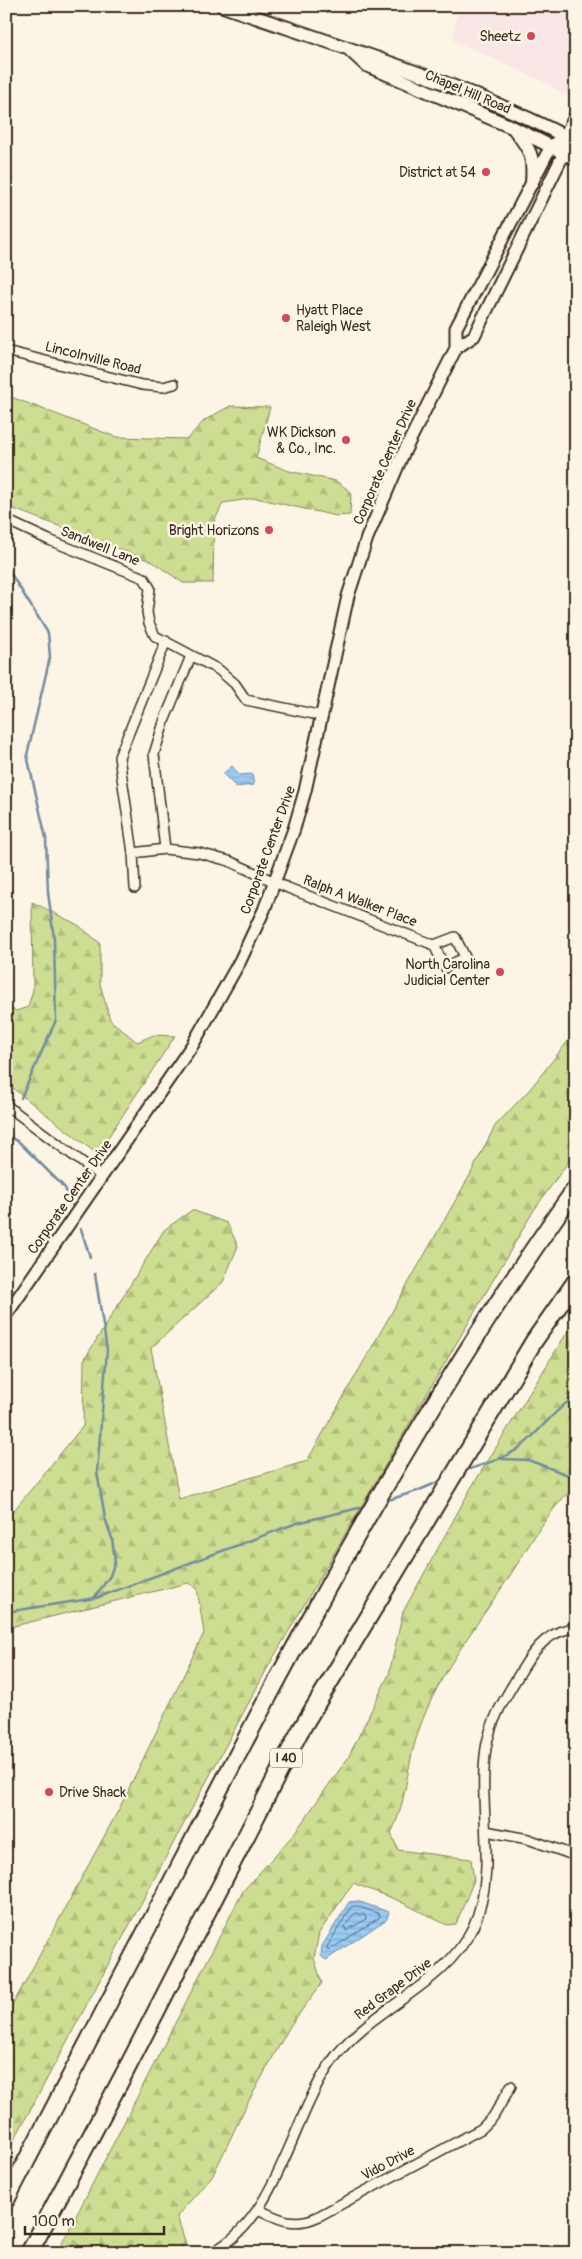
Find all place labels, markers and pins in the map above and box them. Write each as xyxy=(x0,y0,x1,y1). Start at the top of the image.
place label: Sheetz xyxy=(480,28,521,45)
marker: Sheetz xyxy=(525,30,537,42)
place label: District at 54 xyxy=(399,164,476,181)
marker: District at 54 xyxy=(480,166,492,178)
place label: Hyatt Place Raleigh West xyxy=(296,302,371,335)
marker: Hyatt Place Raleigh West xyxy=(280,312,292,324)
place label: WK Dickson & Co., Inc. xyxy=(267,424,336,457)
marker: WK Dickson & Co., Inc. xyxy=(340,434,352,446)
place label: Bright Horizons xyxy=(169,522,260,539)
marker: Bright Horizons xyxy=(263,524,275,536)
place label: North Carolina Judicial Center xyxy=(404,956,490,989)
marker: North Carolina Judicial Center xyxy=(494,966,506,978)
place label: Drive Shack xyxy=(59,1784,126,1801)
marker: Drive Shack xyxy=(43,1786,55,1798)

